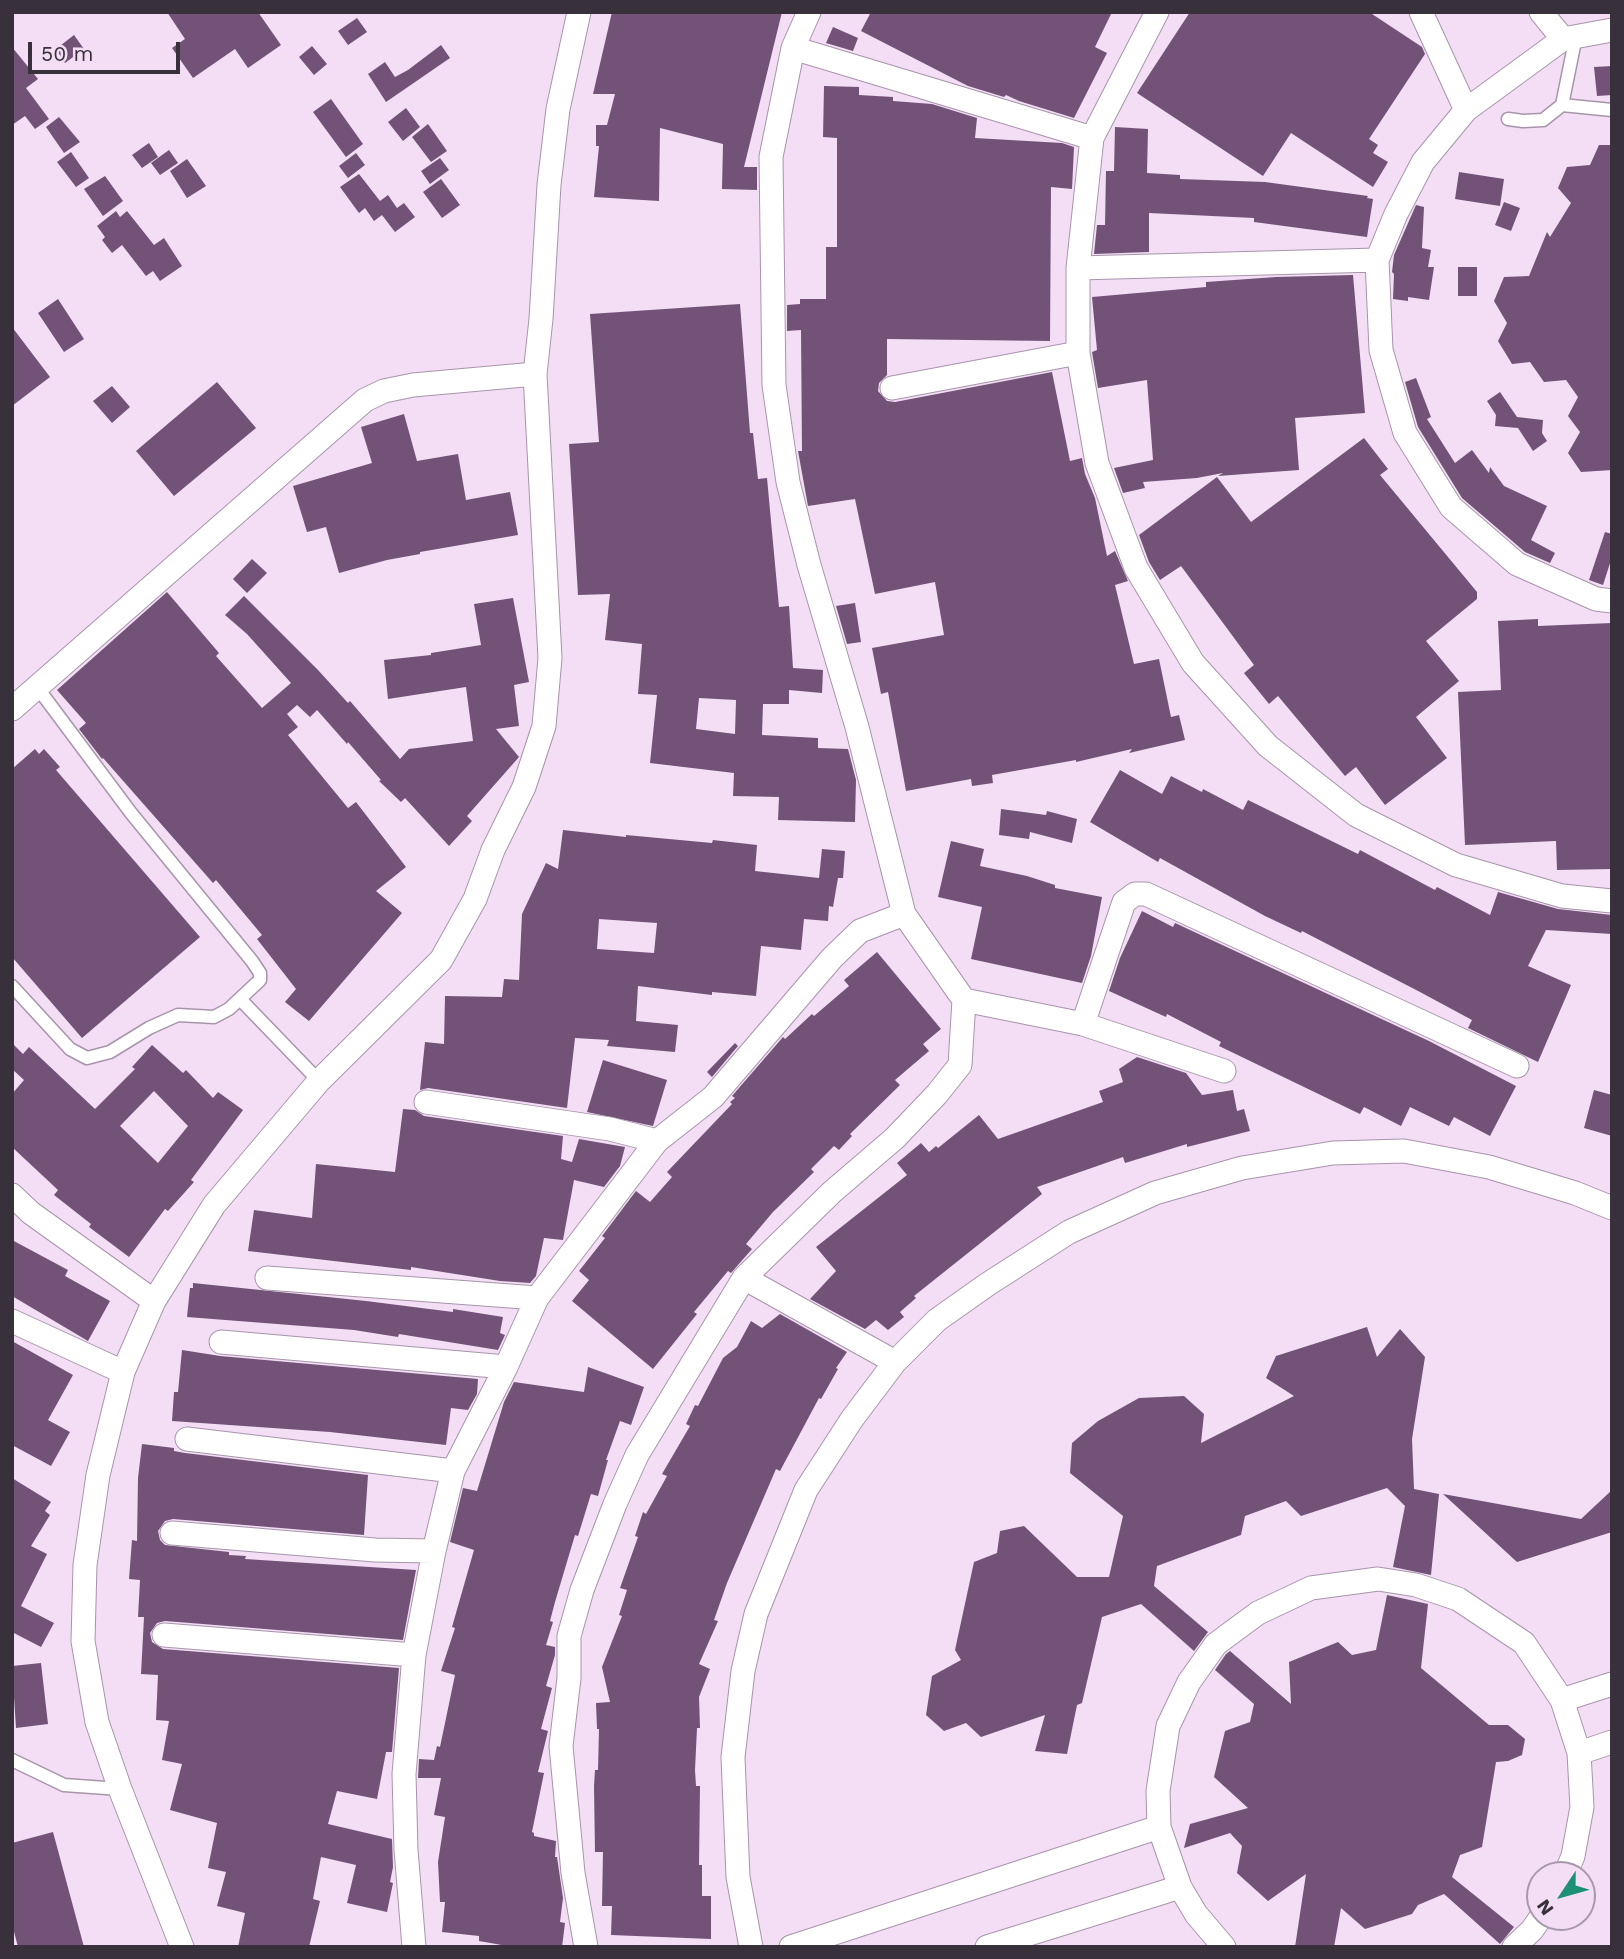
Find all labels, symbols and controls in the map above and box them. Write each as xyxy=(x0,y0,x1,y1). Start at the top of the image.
scale bar xyxy=(32,28,184,72)
text: 50 m xyxy=(41,41,93,66)
north arrow xyxy=(1526,1861,1596,1931)
text: N xyxy=(1532,1895,1559,1920)

